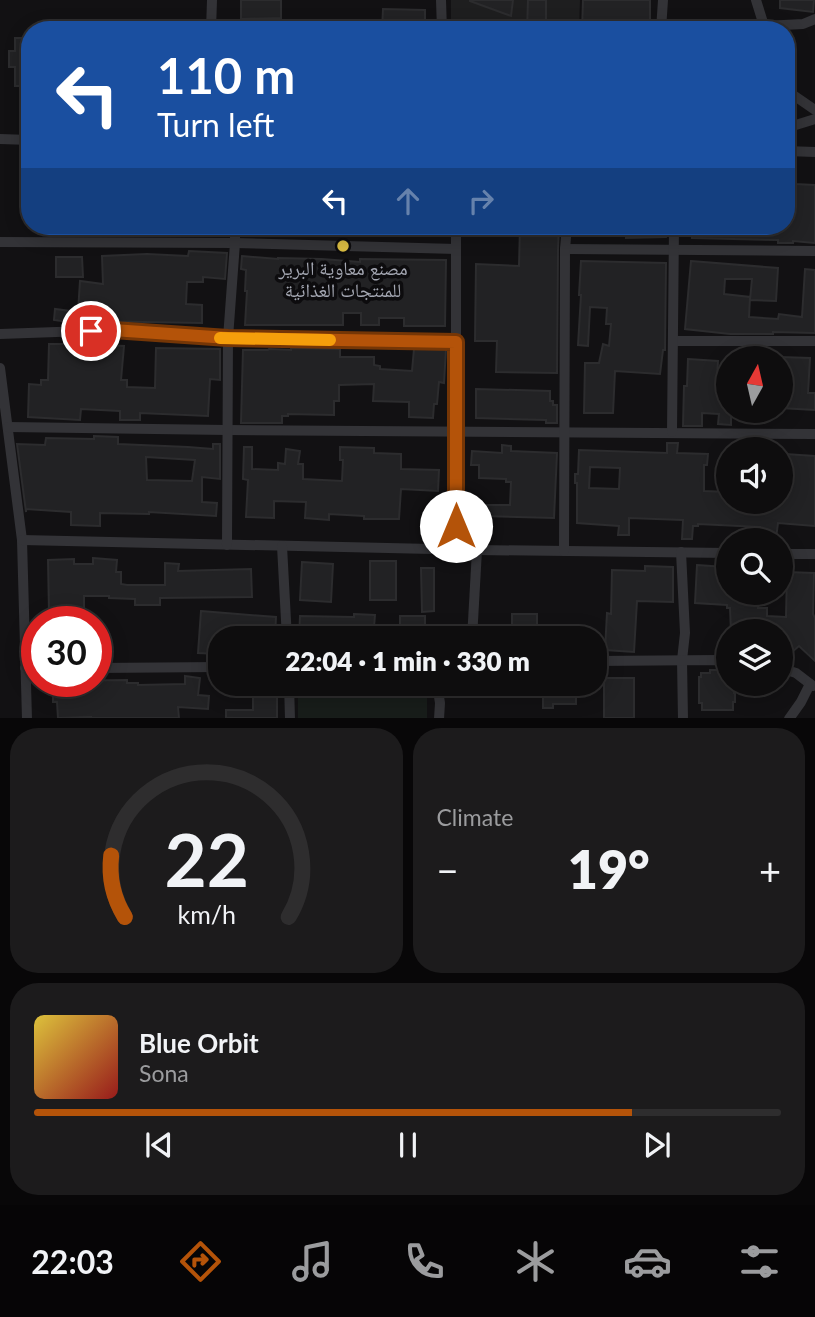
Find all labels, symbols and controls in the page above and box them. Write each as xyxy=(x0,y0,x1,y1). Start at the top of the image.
text: 110 m xyxy=(157,46,295,104)
icon: left xyxy=(42,49,133,140)
text: Turn left xyxy=(157,105,274,144)
icon: left xyxy=(316,182,354,220)
icon: ahead xyxy=(389,182,427,220)
icon: right xyxy=(462,182,500,220)
marker: مصنع معاوية البرير للمنتجات الغذائية xyxy=(335,238,351,254)
place label: مصنع معاوية البرير للمنتجات الغذائية xyxy=(277,256,408,301)
pin xyxy=(61,301,121,361)
icon: arrive xyxy=(72,312,110,350)
north arrow xyxy=(716,346,793,424)
map controls xyxy=(716,346,793,696)
button: sound xyxy=(716,437,793,514)
position arrow xyxy=(419,489,493,563)
button: search xyxy=(716,528,793,605)
speed limit sign: 30 xyxy=(21,606,112,697)
button: layers xyxy=(716,619,793,696)
text: 22:04 · 1 min · 330 m xyxy=(285,645,530,677)
text: Climate xyxy=(437,803,513,831)
text: 22 xyxy=(164,815,248,903)
text: 19° xyxy=(568,838,650,900)
text: − xyxy=(437,847,459,893)
text: + xyxy=(759,847,781,893)
text: km/h xyxy=(177,898,236,928)
text: Blue Orbit xyxy=(139,1027,259,1059)
text: Sona xyxy=(139,1059,189,1087)
icon: previous xyxy=(140,1126,178,1164)
icon: pause xyxy=(389,1126,427,1164)
icon: next xyxy=(638,1126,676,1164)
icon: directions xyxy=(176,1237,225,1286)
icon: music xyxy=(288,1237,337,1286)
icon: phone xyxy=(400,1237,449,1286)
icon: climate xyxy=(511,1237,560,1286)
icon: car xyxy=(623,1237,672,1286)
icon: filters xyxy=(735,1237,784,1286)
text: 22:03 xyxy=(31,1242,114,1281)

